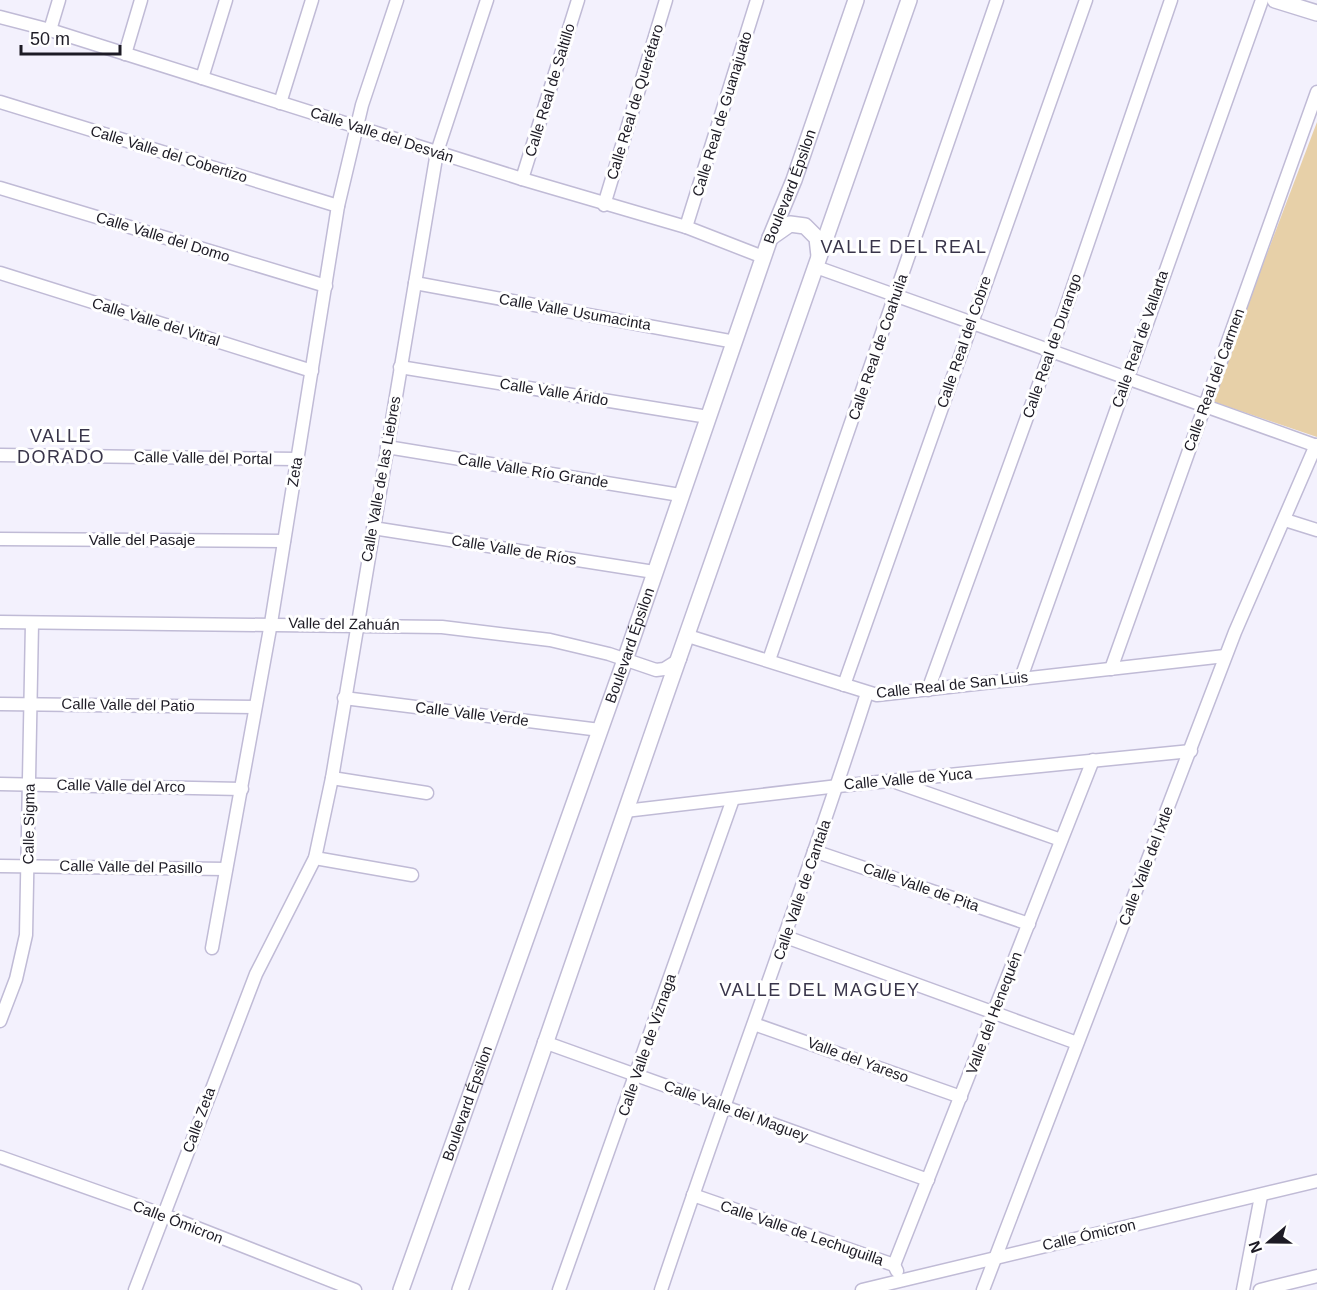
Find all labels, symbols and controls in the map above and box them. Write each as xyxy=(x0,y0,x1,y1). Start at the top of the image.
scale bar xyxy=(21,18,120,56)
street label: Calle Real de Saltillo xyxy=(521,21,578,159)
street label: Calle Real de Querétaro xyxy=(603,22,666,182)
text: 50 m xyxy=(30,29,70,49)
street label: Calle Real de Guanajuato xyxy=(688,29,755,198)
street label: Calle Valle del Desván xyxy=(308,103,456,166)
street label: Calle Valle del Cobertizo xyxy=(89,122,250,185)
street label: Boulevard Épsilon xyxy=(760,127,819,246)
street label: Calle Valle del Domo xyxy=(94,208,232,265)
district label: VALLE DEL REAL xyxy=(820,237,988,257)
street label: Calle Real de Vallarta xyxy=(1108,267,1171,410)
street label: Calle Real de Coahuila xyxy=(845,271,911,422)
street label: Calle Real de Durango xyxy=(1019,271,1084,420)
street label: Calle Real del Cobre xyxy=(933,274,994,410)
street label: Calle Valle Usumacinta xyxy=(498,290,653,333)
street label: Calle Valle del Vitral xyxy=(90,294,222,349)
street label: Calle Real del Carmen xyxy=(1180,306,1247,454)
street label: Calle Valle Árido xyxy=(499,375,610,408)
street label: Calle Valle de las Liebres xyxy=(358,395,403,563)
district label: VALLE DORADO xyxy=(17,426,105,467)
street label: Calle Valle del Portal xyxy=(134,448,272,467)
street label: Calle Valle Río Grande xyxy=(457,450,610,491)
street label: Zeta xyxy=(284,455,305,488)
street label: Valle del Pasaje xyxy=(89,531,195,548)
street label: Calle Valle de Ríos xyxy=(450,531,578,568)
street label: Boulevard Épsilon xyxy=(601,585,657,705)
street label: Valle del Zahuán xyxy=(288,614,400,633)
street label: Calle Real de San Luis xyxy=(875,668,1029,701)
street label: Calle Valle del Patio xyxy=(61,695,195,714)
street label: Calle Valle Verde xyxy=(414,698,530,729)
street label: Calle Valle de Yuca xyxy=(843,764,973,793)
street label: Calle Valle del Arco xyxy=(56,776,186,795)
street label: Calle Sigma xyxy=(19,783,38,865)
street label: Calle Valle del Ixtle xyxy=(1115,804,1176,928)
street label: Calle Valle de Cantala xyxy=(770,817,834,962)
street label: Calle Valle del Pasillo xyxy=(59,857,203,876)
street label: Calle Valle de Pita xyxy=(861,859,982,915)
street label: Valle del Henequén xyxy=(962,949,1025,1076)
street label: Calle Valle de Viznaga xyxy=(614,971,679,1118)
district label: VALLE DEL MAGUEY xyxy=(719,980,921,1000)
street label: Valle del Yareso xyxy=(805,1033,911,1086)
street label: Boulevard Épsilon xyxy=(439,1043,495,1163)
street label: Calle Valle del Maguey xyxy=(662,1076,811,1145)
street label: Calle Zeta xyxy=(179,1084,218,1155)
street label: Calle Ómicron xyxy=(131,1197,226,1246)
street label: Calle Valle de Lechuguilla xyxy=(718,1197,887,1269)
north arrow xyxy=(1239,1212,1299,1272)
street label: Calle Ómicron xyxy=(1041,1216,1137,1253)
text: N xyxy=(1245,1239,1265,1255)

